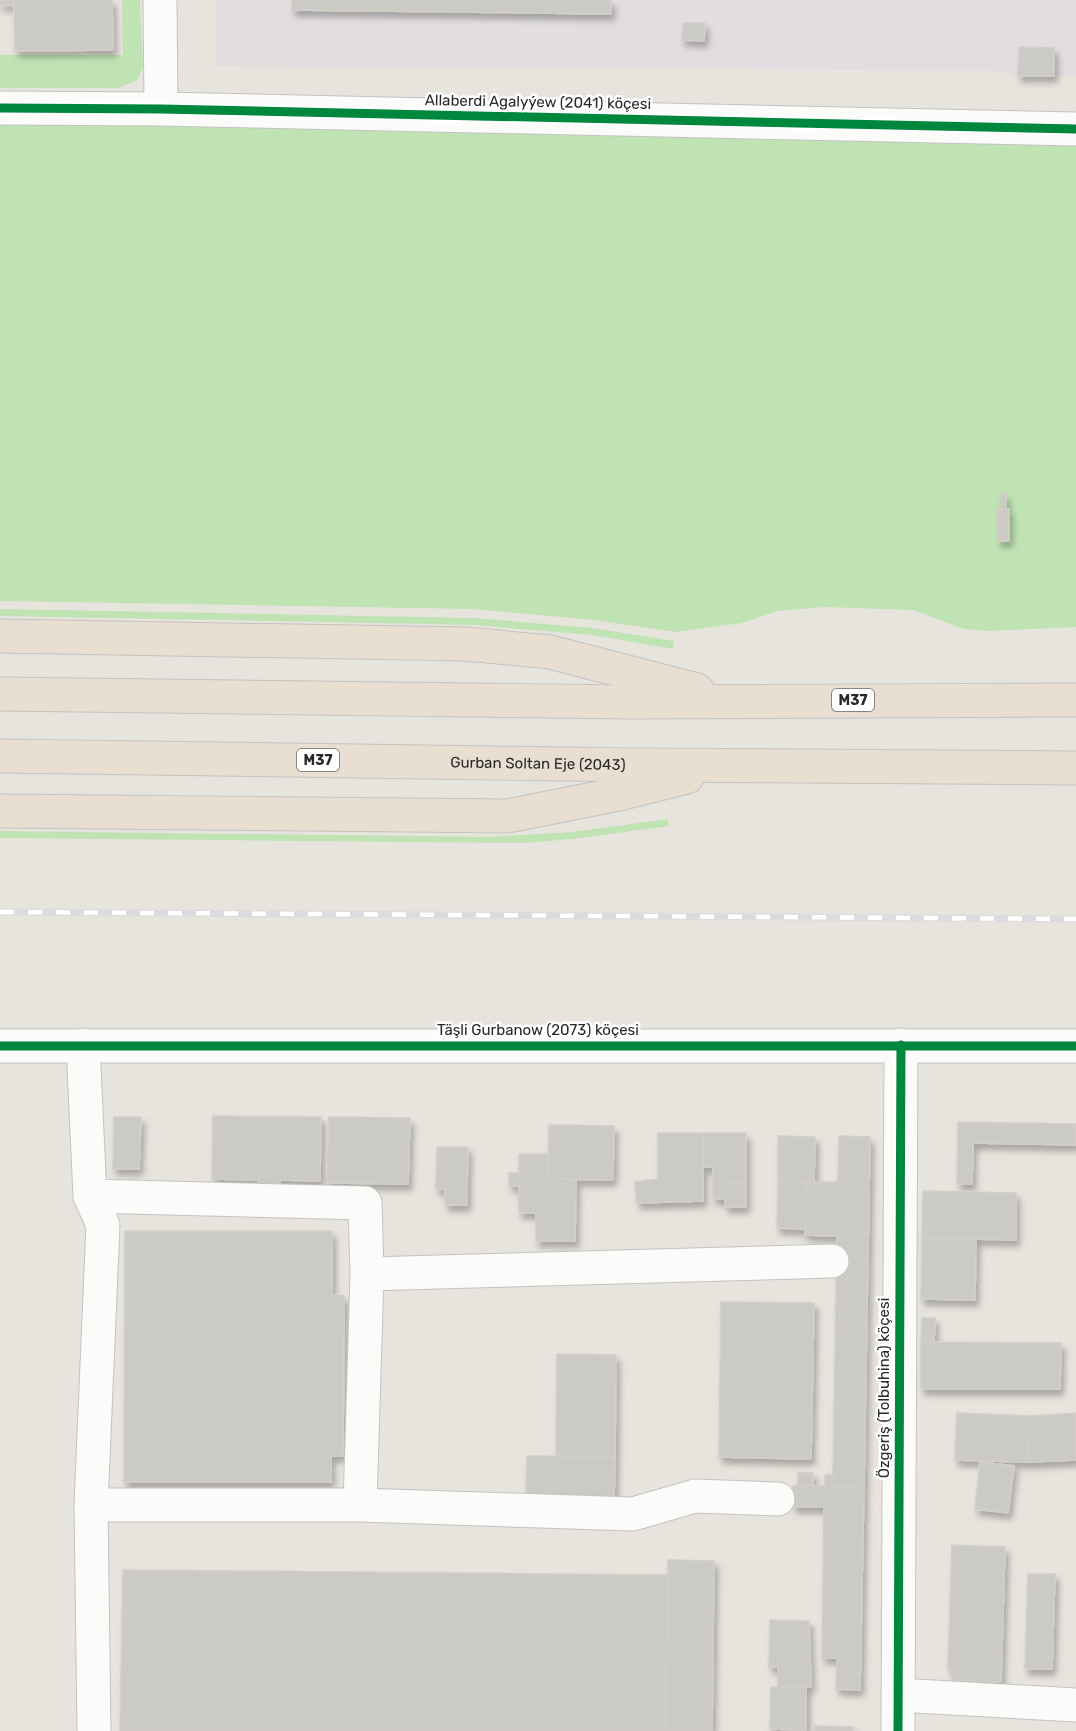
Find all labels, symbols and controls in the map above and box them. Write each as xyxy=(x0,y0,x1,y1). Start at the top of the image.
street label: Allaberdi Agalyýew (2041) köçesi xyxy=(425,91,651,113)
road number: M37 xyxy=(832,689,874,711)
road number: M37 xyxy=(297,749,339,771)
street label: Gurban Soltan Eje (2043) xyxy=(450,753,626,774)
street label: Täşli Gurbanow (2073) köçesi xyxy=(437,1021,639,1039)
street label: Özgeriş (Tolbuhina) köçesi xyxy=(875,1298,893,1478)

